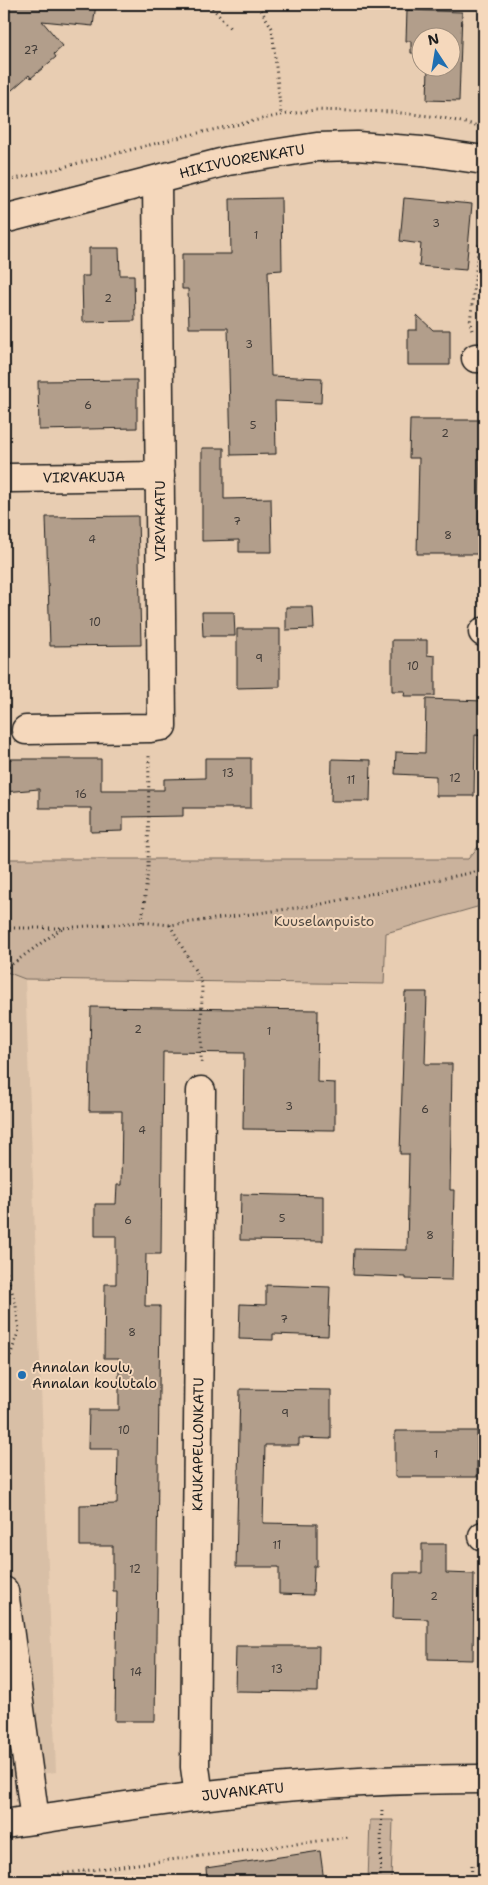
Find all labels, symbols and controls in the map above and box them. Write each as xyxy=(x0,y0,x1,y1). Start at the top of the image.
north arrow xyxy=(410,28,460,78)
text: N xyxy=(426,29,441,49)
house number: 27 xyxy=(24,43,39,58)
street label: HIKIVUORENKATU xyxy=(177,140,306,182)
house number: 3 xyxy=(432,216,440,231)
house number: 1 xyxy=(254,228,258,243)
house number: 2 xyxy=(104,291,112,306)
house number: 3 xyxy=(245,337,253,352)
house number: 6 xyxy=(84,398,92,413)
house number: 5 xyxy=(250,418,257,433)
house number: 2 xyxy=(441,426,449,441)
street label: VIRVAKUJA xyxy=(43,467,125,487)
street label: VIRVAKATU xyxy=(151,480,169,562)
house number: 7 xyxy=(233,514,241,529)
house number: 8 xyxy=(444,528,452,543)
house number: 4 xyxy=(88,532,96,547)
house number: 10 xyxy=(89,615,101,630)
house number: 9 xyxy=(255,651,263,666)
house number: 10 xyxy=(407,659,419,674)
house number: 13 xyxy=(222,766,234,781)
house number: 12 xyxy=(449,771,461,786)
house number: 11 xyxy=(347,773,355,788)
house number: 16 xyxy=(75,787,87,802)
park label: Kuuselanpuisto xyxy=(274,912,374,930)
house number: 2 xyxy=(134,1022,142,1037)
house number: 1 xyxy=(267,1024,271,1039)
house number: 3 xyxy=(285,1099,293,1114)
house number: 6 xyxy=(421,1102,429,1117)
house number: 4 xyxy=(138,1123,146,1138)
house number: 5 xyxy=(279,1211,286,1226)
house number: 6 xyxy=(124,1213,132,1228)
house number: 8 xyxy=(426,1228,434,1243)
house number: 7 xyxy=(280,1312,288,1327)
house number: 8 xyxy=(128,1325,136,1340)
place label: Annalan koulu, Annalan koulutalo xyxy=(32,1358,157,1392)
marker: Annalan koulu, Annalan koulutalo xyxy=(16,1369,28,1381)
street label: KAUKAPELLONKATU xyxy=(188,1377,207,1511)
house number: 9 xyxy=(281,1406,289,1421)
house number: 10 xyxy=(118,1423,130,1438)
house number: 1 xyxy=(434,1447,438,1462)
house number: 11 xyxy=(273,1538,281,1553)
house number: 12 xyxy=(129,1562,141,1577)
house number: 2 xyxy=(430,1589,438,1604)
house number: 13 xyxy=(271,1662,283,1677)
house number: 14 xyxy=(130,1665,142,1680)
street label: JUVANKATU xyxy=(200,1778,285,1805)

